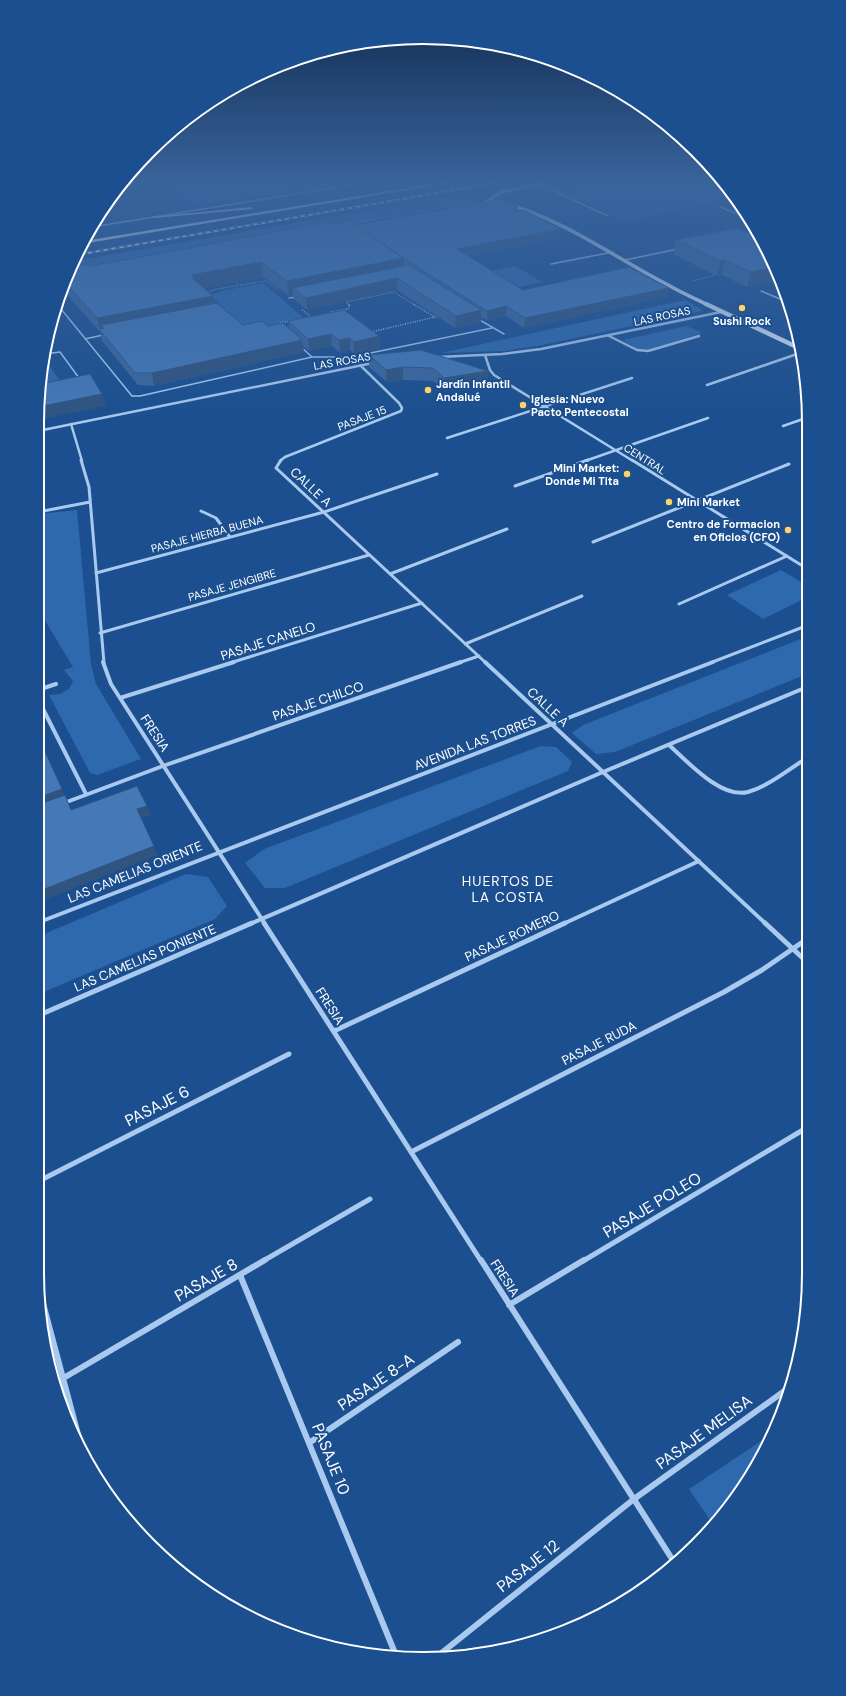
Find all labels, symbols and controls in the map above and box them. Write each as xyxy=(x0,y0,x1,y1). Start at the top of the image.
street label: LAS ROSAS xyxy=(632,303,692,329)
marker: Sushi Rock xyxy=(737,303,747,313)
place label: Sushi Rock xyxy=(713,314,772,328)
street label: LAS ROSAS xyxy=(312,349,372,373)
place label: Jardín Infantil Andalué xyxy=(436,377,510,404)
marker: Jardín Infantil Andalué xyxy=(423,385,433,395)
place label: Iglesia: Nuevo Pacto Pentecostal xyxy=(531,392,629,419)
marker: Iglesia: Nuevo Pacto Pentecostal xyxy=(518,400,528,410)
street label: PASAJE 15 xyxy=(336,402,389,434)
street label: CENTRAL xyxy=(621,440,669,478)
place label: Mini Market: Donde Mi Tita xyxy=(545,461,619,488)
street label: CALLE A xyxy=(287,463,336,511)
marker: Mini Market: Donde Mi Tita xyxy=(622,469,632,479)
place label: Mini Market xyxy=(677,495,740,509)
marker: Mini Market xyxy=(664,497,674,507)
street label: PASAJE HIERBA BUENA xyxy=(149,512,265,556)
place label: Centro de Formacion en Oficios (CFO) xyxy=(667,517,780,544)
marker: Centro de Formacion en Oficios (CFO) xyxy=(783,525,793,535)
street label: PASAJE JENGIBRE xyxy=(186,566,278,604)
street label: PASAJE CANELO xyxy=(218,618,318,664)
street label: PASAJE CHILCO xyxy=(270,677,366,725)
street label: CALLE A xyxy=(524,683,573,731)
street label: FRESIA xyxy=(137,711,174,755)
street label: AVENIDA LAS TORRES xyxy=(411,712,539,774)
street label: LAS CAMELIAS ORIENTE xyxy=(65,837,205,907)
district label: HUERTOS DE LA COSTA xyxy=(462,872,554,906)
street label: PASAJE ROMERO xyxy=(462,907,562,965)
street label: LAS CAMELIAS PONIENTE xyxy=(71,920,219,996)
street label: FRESIA xyxy=(312,984,349,1028)
street label: PASAJE RUDA xyxy=(559,1017,640,1069)
street label: PASAJE 6 xyxy=(121,1081,193,1131)
street label: PASAJE POLEO xyxy=(599,1167,705,1243)
street label: PASAJE 8 xyxy=(171,1254,241,1306)
street label: FRESIA xyxy=(487,1256,524,1300)
street label: PASAJE 8-A xyxy=(334,1348,419,1415)
street label: PASAJE MELISA xyxy=(652,1390,757,1474)
street label: PASAJE 10 xyxy=(307,1420,355,1498)
street label: PASAJE 12 xyxy=(492,1535,564,1597)

